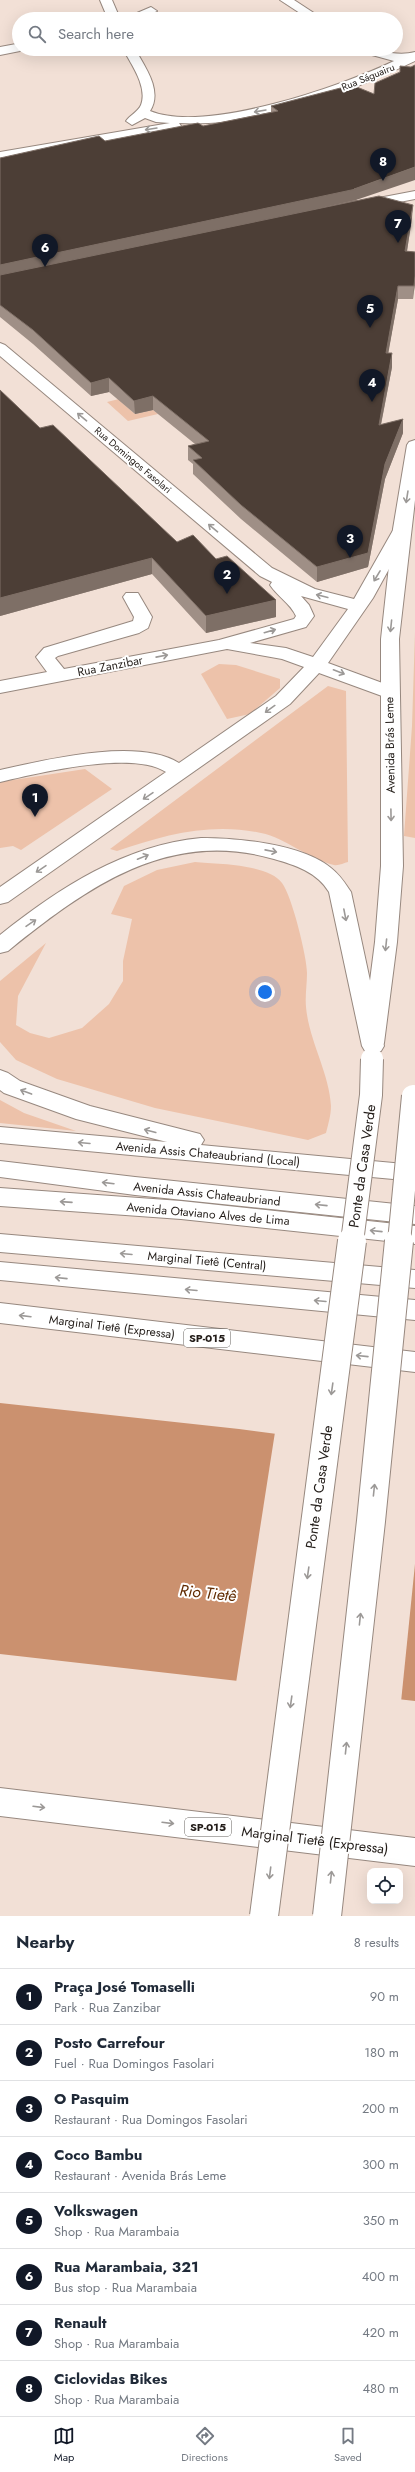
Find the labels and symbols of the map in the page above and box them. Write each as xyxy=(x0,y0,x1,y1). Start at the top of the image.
street label: Rua Ságuairu xyxy=(339,60,397,94)
one-way arrow xyxy=(254,107,267,115)
one-way arrow xyxy=(145,125,158,133)
pin: 8 xyxy=(370,148,396,181)
pin: 7 xyxy=(385,210,411,243)
pin: 6 xyxy=(32,234,58,267)
pin: 5 xyxy=(357,295,383,328)
pin: 4 xyxy=(359,369,385,402)
one-way arrow xyxy=(76,412,87,421)
street label: Rua Domingos Fasolari xyxy=(91,423,175,497)
one-way arrow xyxy=(403,490,411,503)
one-way arrow xyxy=(208,523,219,532)
pin: 3 xyxy=(337,525,363,558)
pin: 2 xyxy=(214,561,240,594)
one-way arrow xyxy=(373,570,381,582)
one-way arrow xyxy=(316,592,329,599)
one-way arrow xyxy=(387,619,395,632)
one-way arrow xyxy=(263,627,276,634)
street label: Rua Zanzibar xyxy=(76,651,145,681)
one-way arrow xyxy=(155,652,168,660)
one-way arrow xyxy=(332,669,344,677)
street label: Avenida Brás Leme xyxy=(380,697,400,793)
one-way arrow xyxy=(265,705,276,713)
pin: 1 xyxy=(22,784,48,817)
one-way arrow xyxy=(142,791,153,800)
one-way arrow xyxy=(387,808,395,821)
one-way arrow xyxy=(264,848,277,856)
one-way arrow xyxy=(137,853,149,861)
one-way arrow xyxy=(35,865,46,873)
one-way arrow xyxy=(342,908,350,921)
one-way arrow xyxy=(25,918,37,926)
one-way arrow xyxy=(382,938,390,951)
your location xyxy=(255,982,275,1002)
one-way arrow xyxy=(19,1088,32,1095)
street label: Ponte da Casa Verde xyxy=(343,1103,381,1229)
one-way arrow xyxy=(143,1127,156,1134)
street label: Avenida Assis Chateaubriand (Local) xyxy=(115,1137,301,1171)
one-way arrow xyxy=(78,1139,91,1146)
street label: Avenida Assis Chateaubriand xyxy=(133,1177,281,1211)
one-way arrow xyxy=(102,1179,115,1187)
one-way arrow xyxy=(60,1198,73,1205)
street label: Avenida Otaviano Alves de Lima xyxy=(126,1198,290,1230)
one-way arrow xyxy=(314,1202,327,1209)
one-way arrow xyxy=(370,1227,383,1234)
street label: Marginal Tietê (Central) xyxy=(147,1247,267,1275)
one-way arrow xyxy=(120,1251,133,1258)
one-way arrow xyxy=(55,1274,68,1281)
one-way arrow xyxy=(185,1286,198,1294)
one-way arrow xyxy=(314,1298,327,1305)
street label: Marginal Tietê (Expressa) xyxy=(48,1310,176,1344)
one-way arrow xyxy=(19,1312,32,1320)
road number: SP-015 xyxy=(184,1329,230,1347)
one-way arrow xyxy=(356,1352,369,1359)
one-way arrow xyxy=(329,1382,336,1395)
street label: Ponte da Casa Verde xyxy=(300,1424,338,1550)
one-way arrow xyxy=(370,1484,378,1497)
one-way arrow xyxy=(304,1566,312,1579)
water label: Rio Tietê xyxy=(178,1579,238,1607)
one-way arrow xyxy=(356,1613,364,1626)
one-way arrow xyxy=(287,1695,295,1708)
one-way arrow xyxy=(342,1742,349,1755)
one-way arrow xyxy=(32,1803,45,1811)
road number: SP-015 xyxy=(185,1818,231,1836)
one-way arrow xyxy=(161,1819,174,1826)
street label: Marginal Tietê (Expressa) xyxy=(240,1821,390,1859)
one-way arrow xyxy=(266,1866,273,1879)
one-way arrow xyxy=(327,1871,335,1884)

